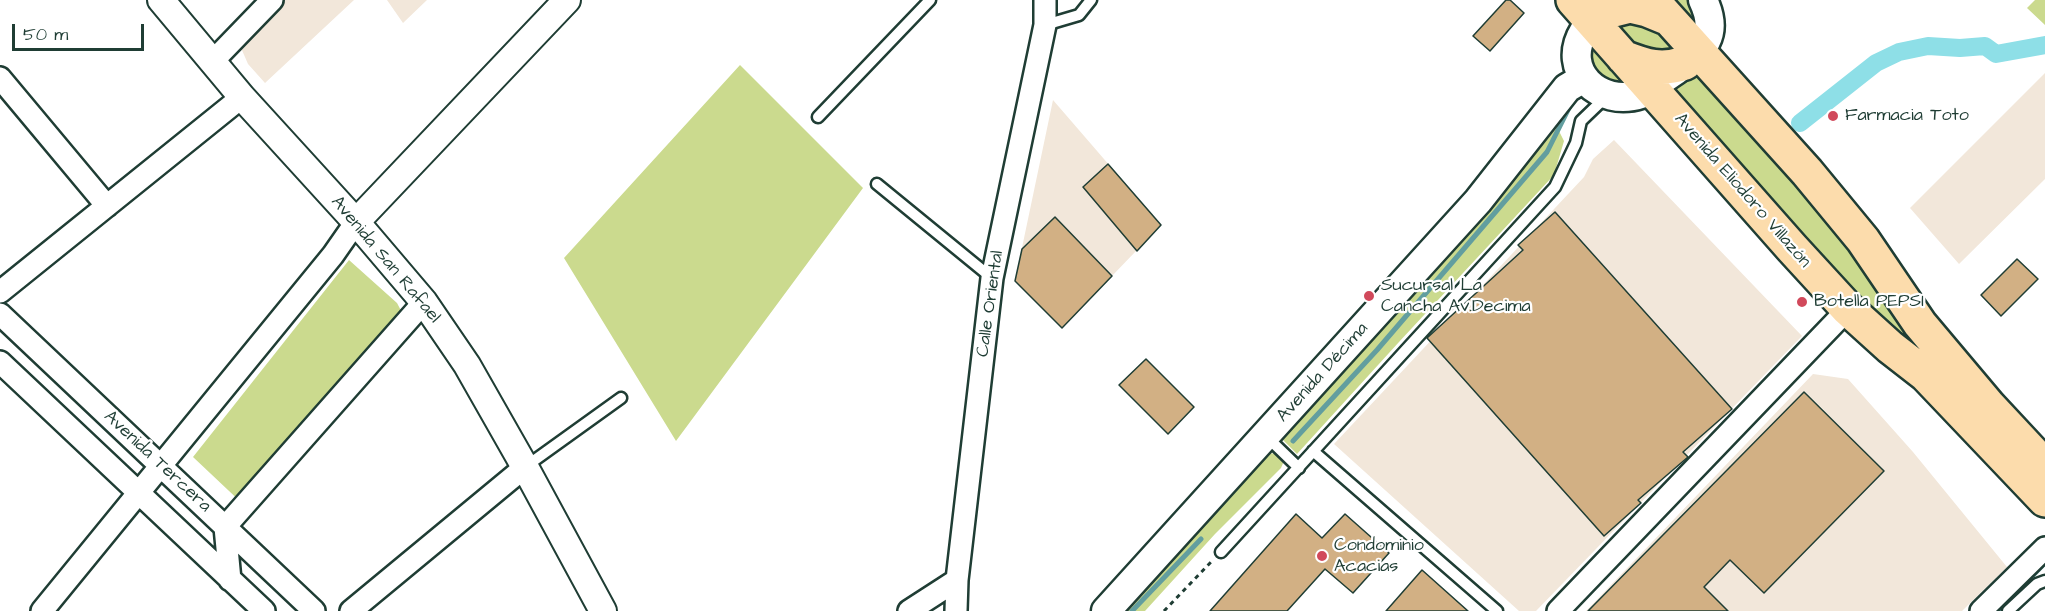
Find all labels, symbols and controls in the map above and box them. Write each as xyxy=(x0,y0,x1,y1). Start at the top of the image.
scale bar xyxy=(15,12,147,50)
text: 50 m xyxy=(23,22,68,47)
place label: Farmacia Toto xyxy=(1845,105,1969,127)
street label: Avenida Eliodoro Villazón xyxy=(1669,109,1815,273)
marker: Farmacia Toto xyxy=(1826,109,1840,123)
street label: Avenida San Rafael xyxy=(326,192,444,328)
street label: Calle Oriental xyxy=(973,249,1009,359)
place label: Sucursal La Cancha Av.Decima xyxy=(1381,275,1531,318)
marker: Sucursal La Cancha Av.Decima xyxy=(1362,289,1376,303)
place label: Botella PEPSI xyxy=(1814,291,1924,313)
marker: Botella PEPSI xyxy=(1795,295,1809,309)
street label: Avenida Décima xyxy=(1273,319,1373,427)
street label: Avenida Tercera xyxy=(99,407,215,517)
place label: Condominio Acacias xyxy=(1334,535,1424,578)
marker: Condominio Acacias xyxy=(1315,549,1329,563)

